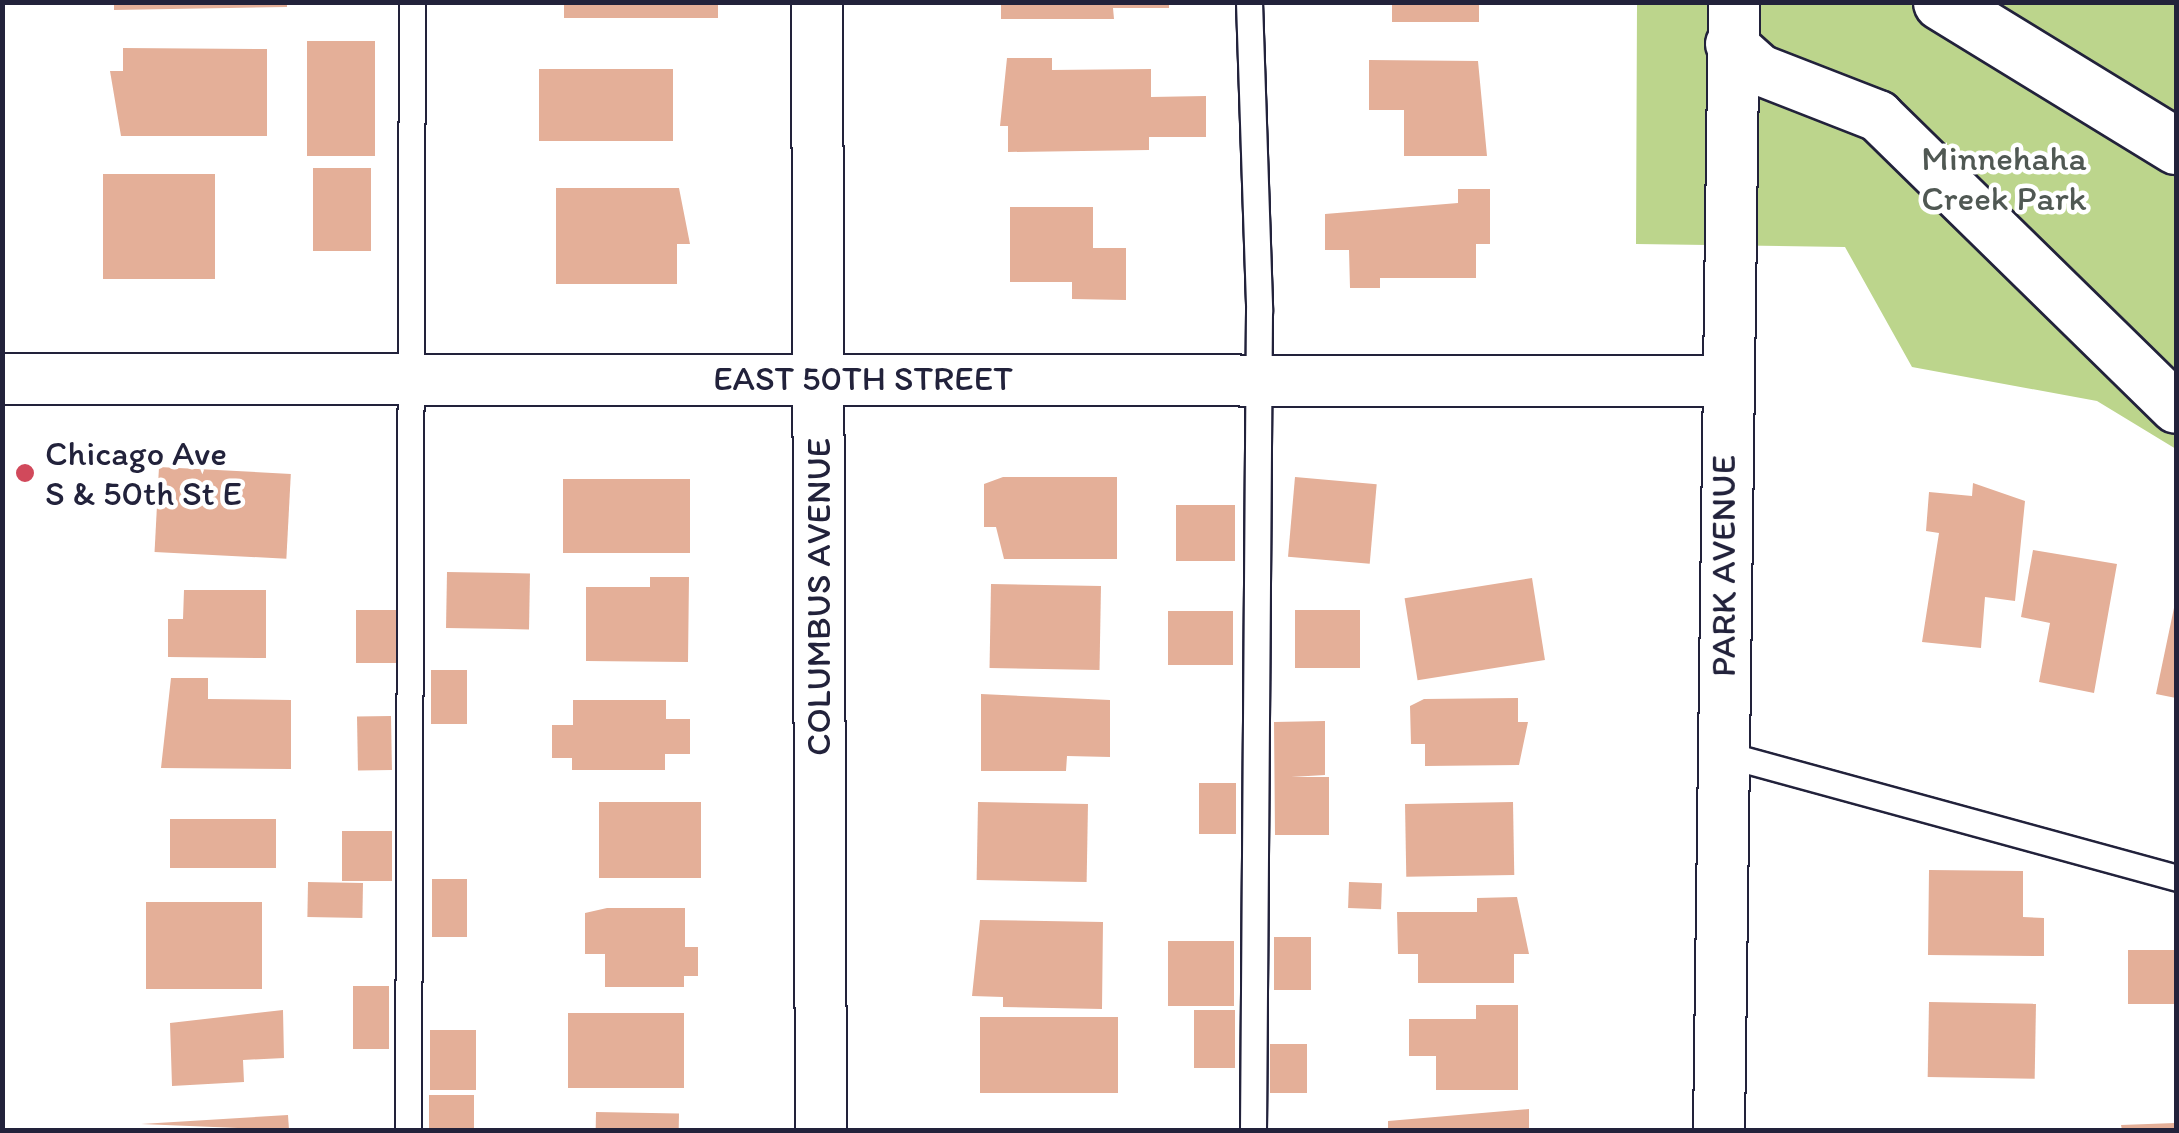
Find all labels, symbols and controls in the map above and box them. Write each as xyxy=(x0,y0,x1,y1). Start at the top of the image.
park label: Minnehaha Creek Park xyxy=(1921,137,2087,219)
street label: EAST 50TH STREET xyxy=(713,357,1013,399)
place label: Chicago Ave S & 50th St E xyxy=(45,432,242,514)
street label: COLUMBUS AVENUE xyxy=(797,439,839,755)
street label: PARK AVENUE xyxy=(1702,456,1744,676)
marker: Chicago Ave S & 50th St E xyxy=(14,462,36,484)

